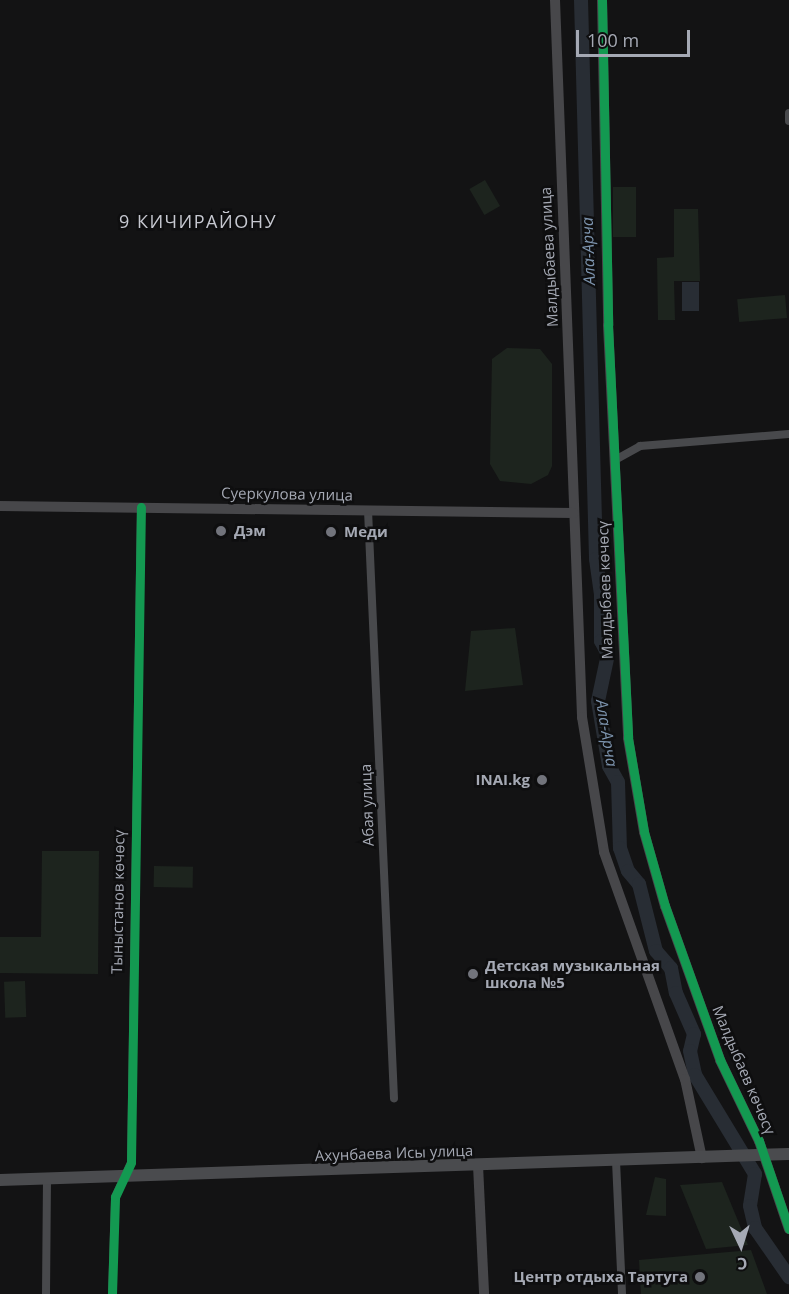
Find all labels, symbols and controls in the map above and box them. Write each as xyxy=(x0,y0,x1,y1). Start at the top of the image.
scale bar xyxy=(579,18,693,56)
text: 100 m xyxy=(587,28,639,52)
street label: Малдыбаева улица xyxy=(536,186,562,328)
district label: 9 КИЧИРАЙОНУ xyxy=(119,210,277,232)
water label: Ала-Арча xyxy=(577,217,599,285)
street label: Суеркулова улица xyxy=(221,484,353,504)
street label: Малдыбаев көчөсү xyxy=(594,521,616,659)
marker: Дэм xyxy=(212,522,230,540)
place label: Дэм xyxy=(234,522,266,540)
marker: Меди xyxy=(322,523,340,541)
place label: Меди xyxy=(344,523,388,541)
water label: Ала-Арча xyxy=(592,698,622,768)
street label: Абая улица xyxy=(357,764,377,846)
place label: INAI.kg xyxy=(475,771,530,789)
marker: INAI.kg xyxy=(535,773,549,787)
street label: Тыныстанов көчөсү xyxy=(108,830,128,974)
place label: Детская музыкальная школа №5 xyxy=(485,956,660,991)
marker: Детская музыкальная школа №5 xyxy=(466,967,480,981)
street label: Малдыбаев көчөсү xyxy=(709,1003,779,1137)
street label: Ахунбаева Исы улица xyxy=(315,1141,473,1165)
north arrow xyxy=(711,1216,771,1276)
text: С xyxy=(736,1253,748,1275)
place label: Центр отдыха Тартуга xyxy=(514,1268,688,1286)
marker: Центр отдыха Тартуга xyxy=(693,1270,707,1284)

